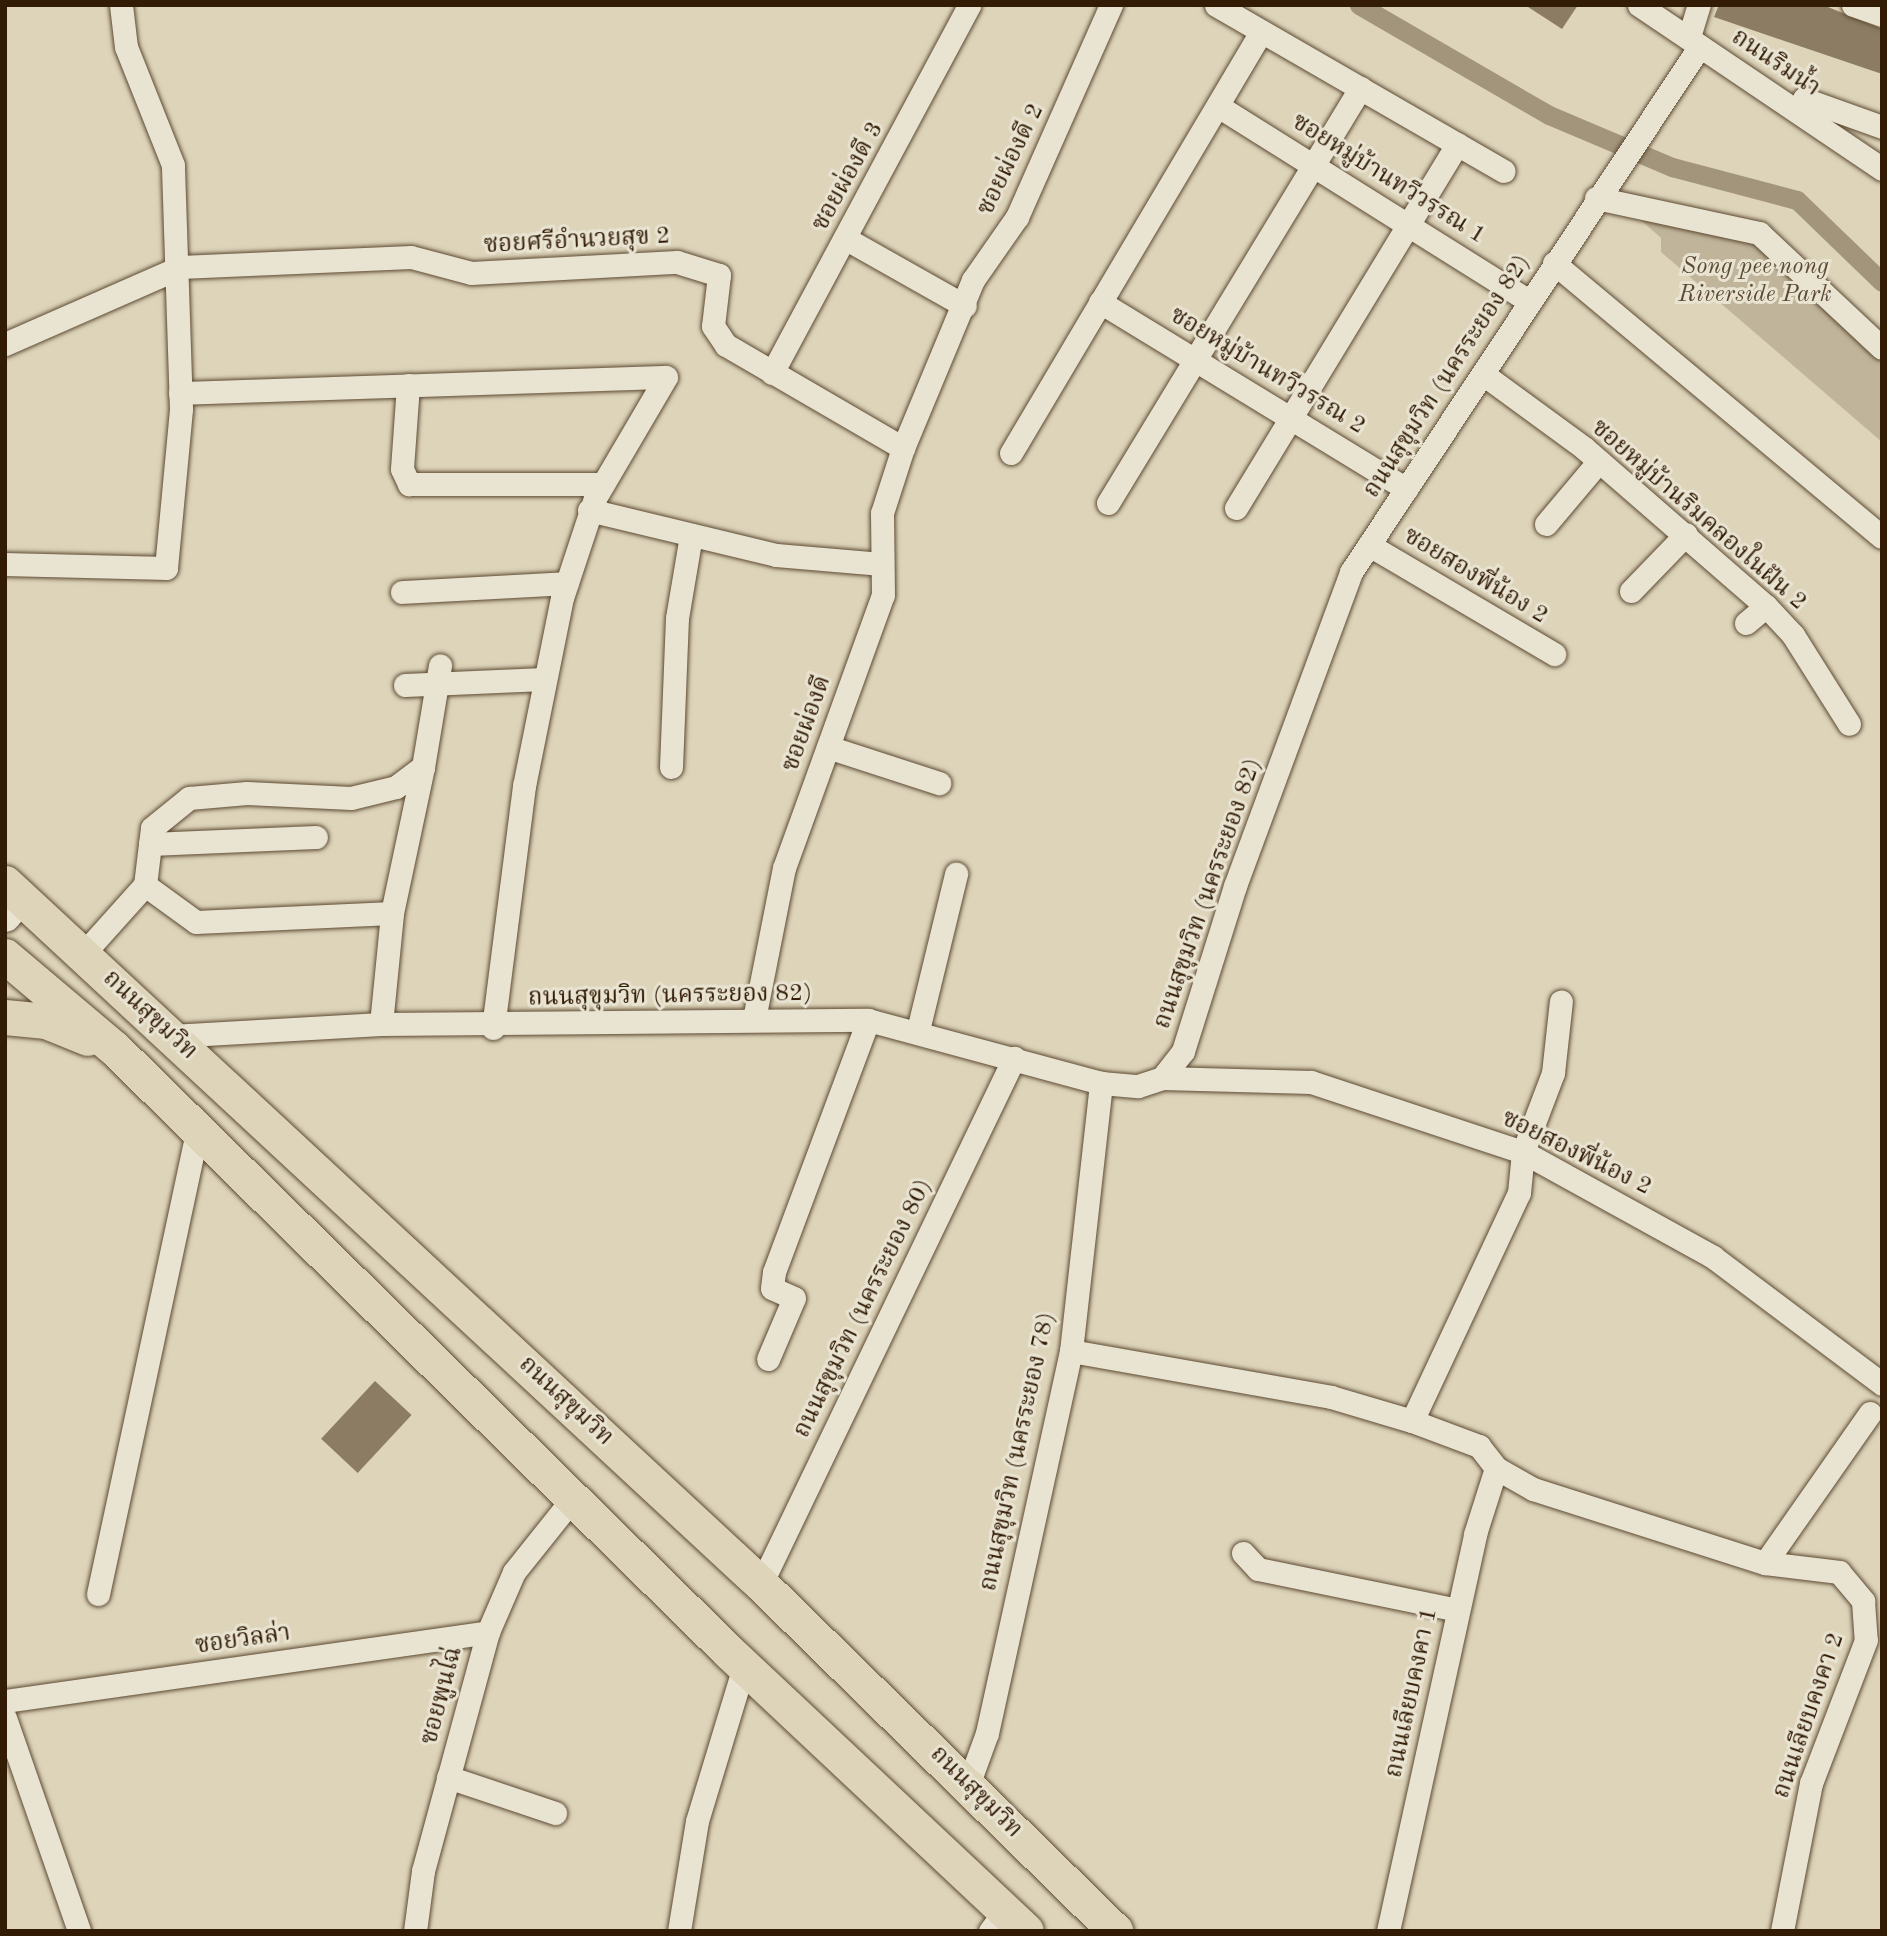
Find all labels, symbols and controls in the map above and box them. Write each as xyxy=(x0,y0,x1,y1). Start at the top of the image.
street label: ถนนริมน้ำ xyxy=(1725,24,1825,104)
street label: ซอยผ่องดี 2 xyxy=(973,100,1051,220)
street label: ซอยหมู่บ้านทวีวรรณ 1 xyxy=(1286,109,1490,251)
street label: ซอยผ่องดี 3 xyxy=(807,117,891,237)
street label: ซอยศรีอำนวยสุข 2 xyxy=(483,223,671,261)
street label: ถนนสุขุมวิท (นครระยอง 82) xyxy=(1359,250,1537,504)
park label: Song pee nong Riverside Park xyxy=(1678,254,1832,310)
street label: ซอยหมู่บ้านทวีวรรณ 2 xyxy=(1164,302,1370,442)
street label: ซอยหมู่บ้านริมคลองในฝัน 2 xyxy=(1584,415,1812,617)
street label: ซอยสองพี่น้อง 2 xyxy=(1398,523,1552,631)
street label: ซอยผ่องดี xyxy=(777,672,839,776)
street label: ถนนสุขุมวิท (นครระยอง 82) xyxy=(1149,755,1269,1033)
street label: ถนนสุขุมวิท xyxy=(96,965,202,1067)
street label: ถนนสุขุมวิท (นครระยอง 82) xyxy=(528,980,812,1014)
street label: ซอยสองพี่น้อง 2 xyxy=(1496,1105,1656,1203)
street label: ถนนสุขุมวิท (นครระยอง 80) xyxy=(789,1175,939,1443)
street label: ถนนสุขุมวิท (นครระยอง 78) xyxy=(975,1310,1063,1594)
street label: ถนนสุขุมวิท xyxy=(512,1351,618,1453)
street label: ถนนเลียบคงคา 1 xyxy=(1381,1605,1445,1781)
street label: ซอยวิลล่า xyxy=(194,1620,292,1662)
street label: ถนนเลียบคงคา 2 xyxy=(1768,1629,1852,1803)
street label: ซอยพูนไฉ่ xyxy=(416,1644,470,1748)
street label: ถนนสุขุมวิท xyxy=(923,1741,1027,1845)

